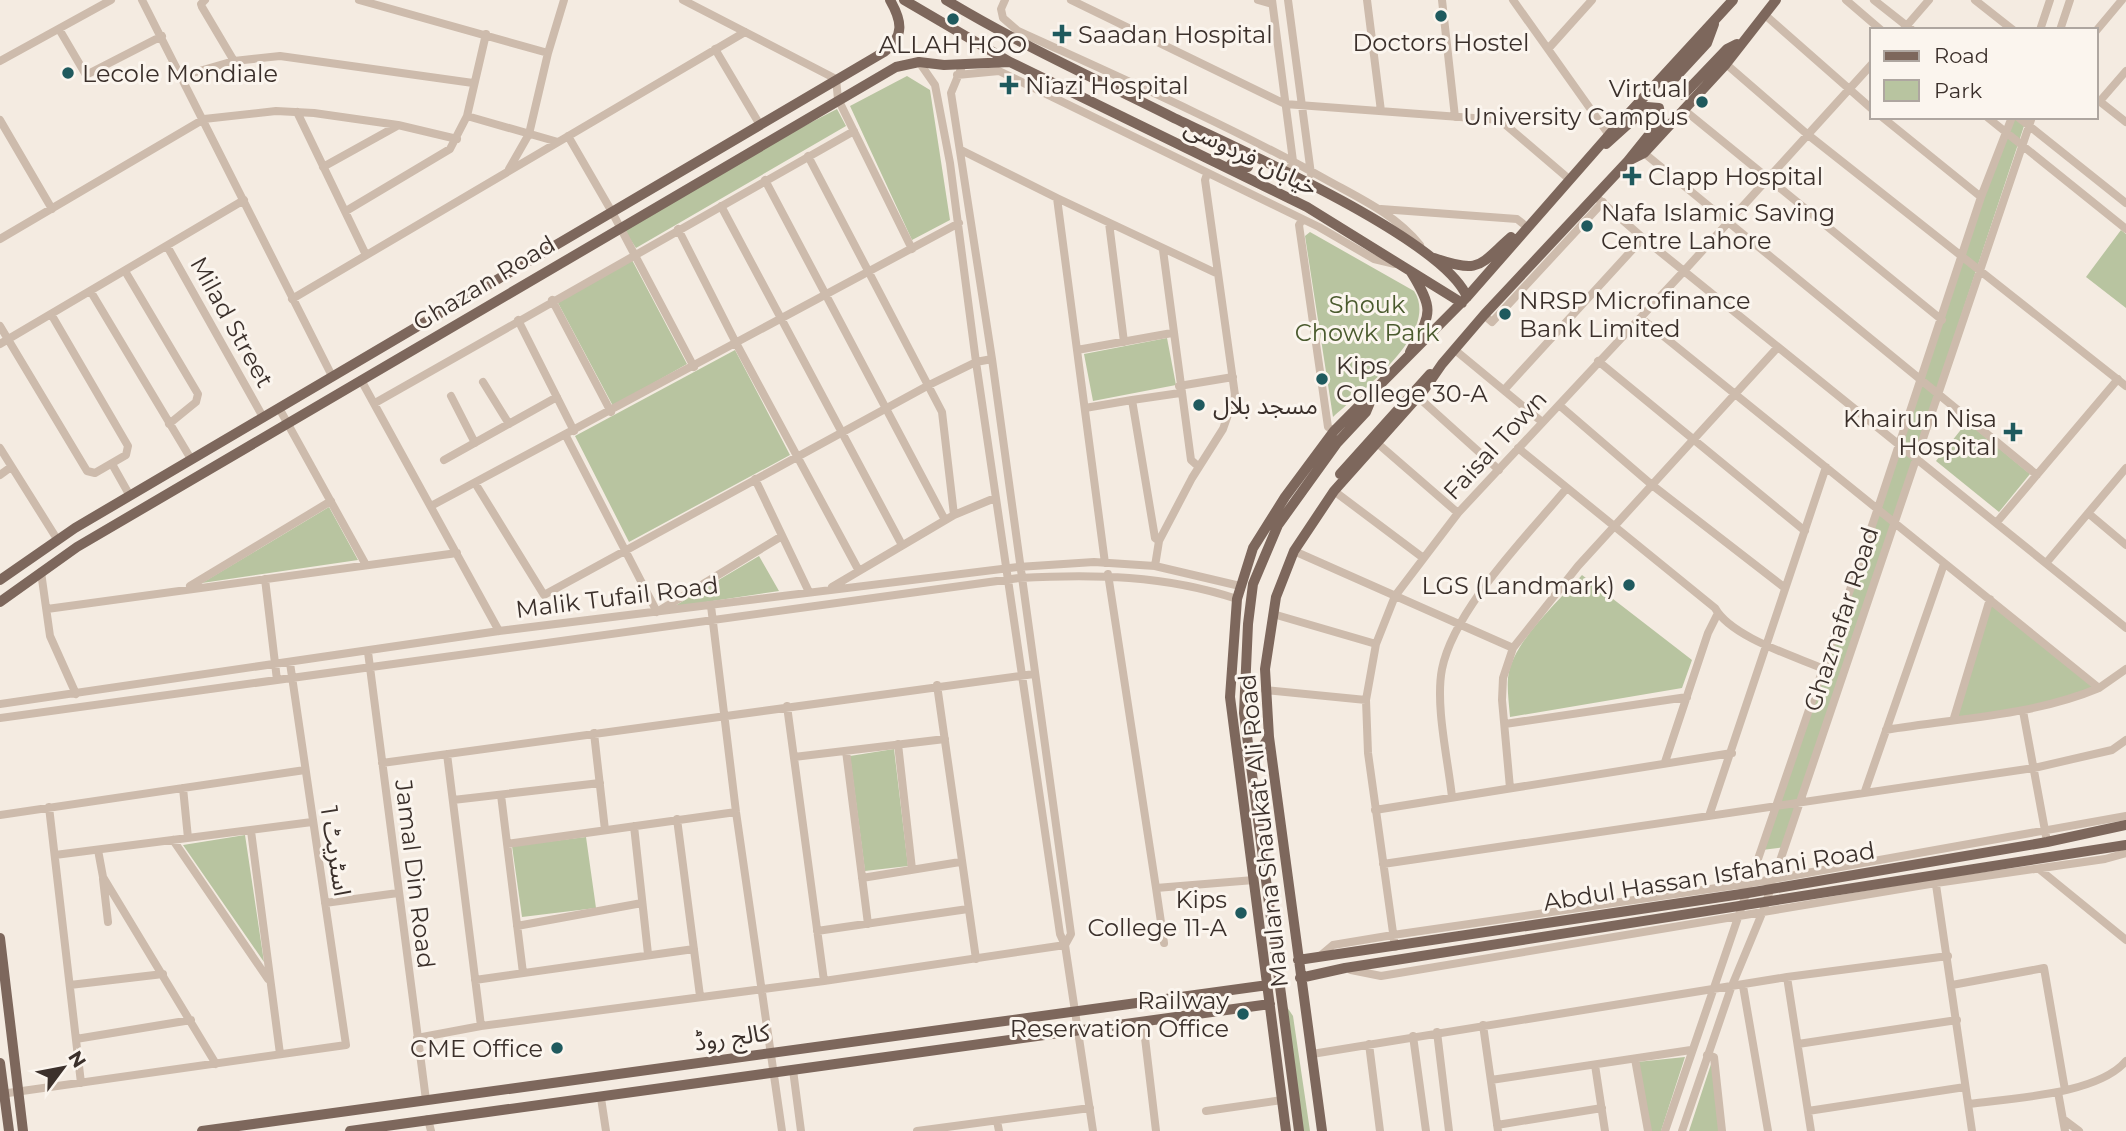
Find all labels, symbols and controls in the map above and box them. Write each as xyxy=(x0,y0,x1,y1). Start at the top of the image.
marker: Doctors Hostel xyxy=(1433,8,1449,24)
marker: ALLAH HOO xyxy=(945,11,961,27)
place label: Saadan Hospital xyxy=(1078,20,1273,49)
marker: Saadan Hospital xyxy=(1052,24,1072,44)
place label: Doctors Hostel xyxy=(1353,28,1529,57)
legend xyxy=(1870,28,2098,119)
place label: ALLAH HOO xyxy=(879,30,1027,59)
text: Road xyxy=(1934,43,1989,68)
place label: Lecole Mondiale xyxy=(82,59,278,88)
marker: Lecole Mondiale xyxy=(60,65,76,81)
place label: Niazi Hospital xyxy=(1025,71,1189,100)
place label: Virtual University Campus xyxy=(1463,74,1688,131)
marker: Niazi Hospital xyxy=(999,75,1019,95)
text: Park xyxy=(1934,78,1982,103)
marker: Virtual University Campus xyxy=(1694,94,1710,110)
street label: خیابان فردوسی xyxy=(1180,112,1322,202)
place label: Clapp Hospital xyxy=(1648,162,1823,191)
marker: Clapp Hospital xyxy=(1622,166,1642,186)
place label: Nafa Islamic Saving Centre Lahore xyxy=(1601,198,1835,255)
marker: Nafa Islamic Saving Centre Lahore xyxy=(1579,218,1595,234)
street label: Ghazan Road xyxy=(408,229,560,337)
street label: Milad Street xyxy=(184,252,280,393)
place label: NRSP Microfinance Bank Limited xyxy=(1519,286,1750,343)
park label: Shouk Chowk Park xyxy=(1295,290,1440,347)
marker: NRSP Microfinance Bank Limited xyxy=(1497,306,1513,322)
place label: Kips College 30-A xyxy=(1336,351,1489,408)
marker: Kips College 30-A xyxy=(1314,371,1330,387)
street label: Faisal Town xyxy=(1437,385,1553,505)
place label: مسجد بلال xyxy=(1213,391,1318,420)
marker: مسجد بلال xyxy=(1191,397,1207,413)
place label: Khairun Nisa Hospital xyxy=(1843,404,1997,461)
marker: Khairun Nisa Hospital xyxy=(2003,422,2023,442)
street label: Ghaznafar Road xyxy=(1797,523,1885,715)
street label: Malik Tufail Road xyxy=(514,570,720,624)
place label: LGS (Landmark) xyxy=(1422,571,1615,600)
marker: LGS (Landmark) xyxy=(1621,577,1637,593)
street label: Maulana Shaukat Ali Road xyxy=(1232,673,1294,989)
street label: Jamal Din Road xyxy=(389,777,441,970)
street label: اسٹریٹ 1 xyxy=(315,804,357,898)
street label: Abdul Hassan Isfahani Road xyxy=(1541,835,1877,917)
place label: Kips College 11-A xyxy=(1088,885,1228,942)
marker: Kips College 11-A xyxy=(1233,905,1249,921)
place label: Railway Reservation Office xyxy=(1010,986,1229,1043)
marker: Railway Reservation Office xyxy=(1235,1006,1251,1022)
street label: کالج روڈ xyxy=(692,1017,773,1060)
north arrow xyxy=(28,1033,98,1103)
place label: CME Office xyxy=(410,1034,543,1063)
marker: CME Office xyxy=(549,1040,565,1056)
text: N xyxy=(63,1047,91,1072)

